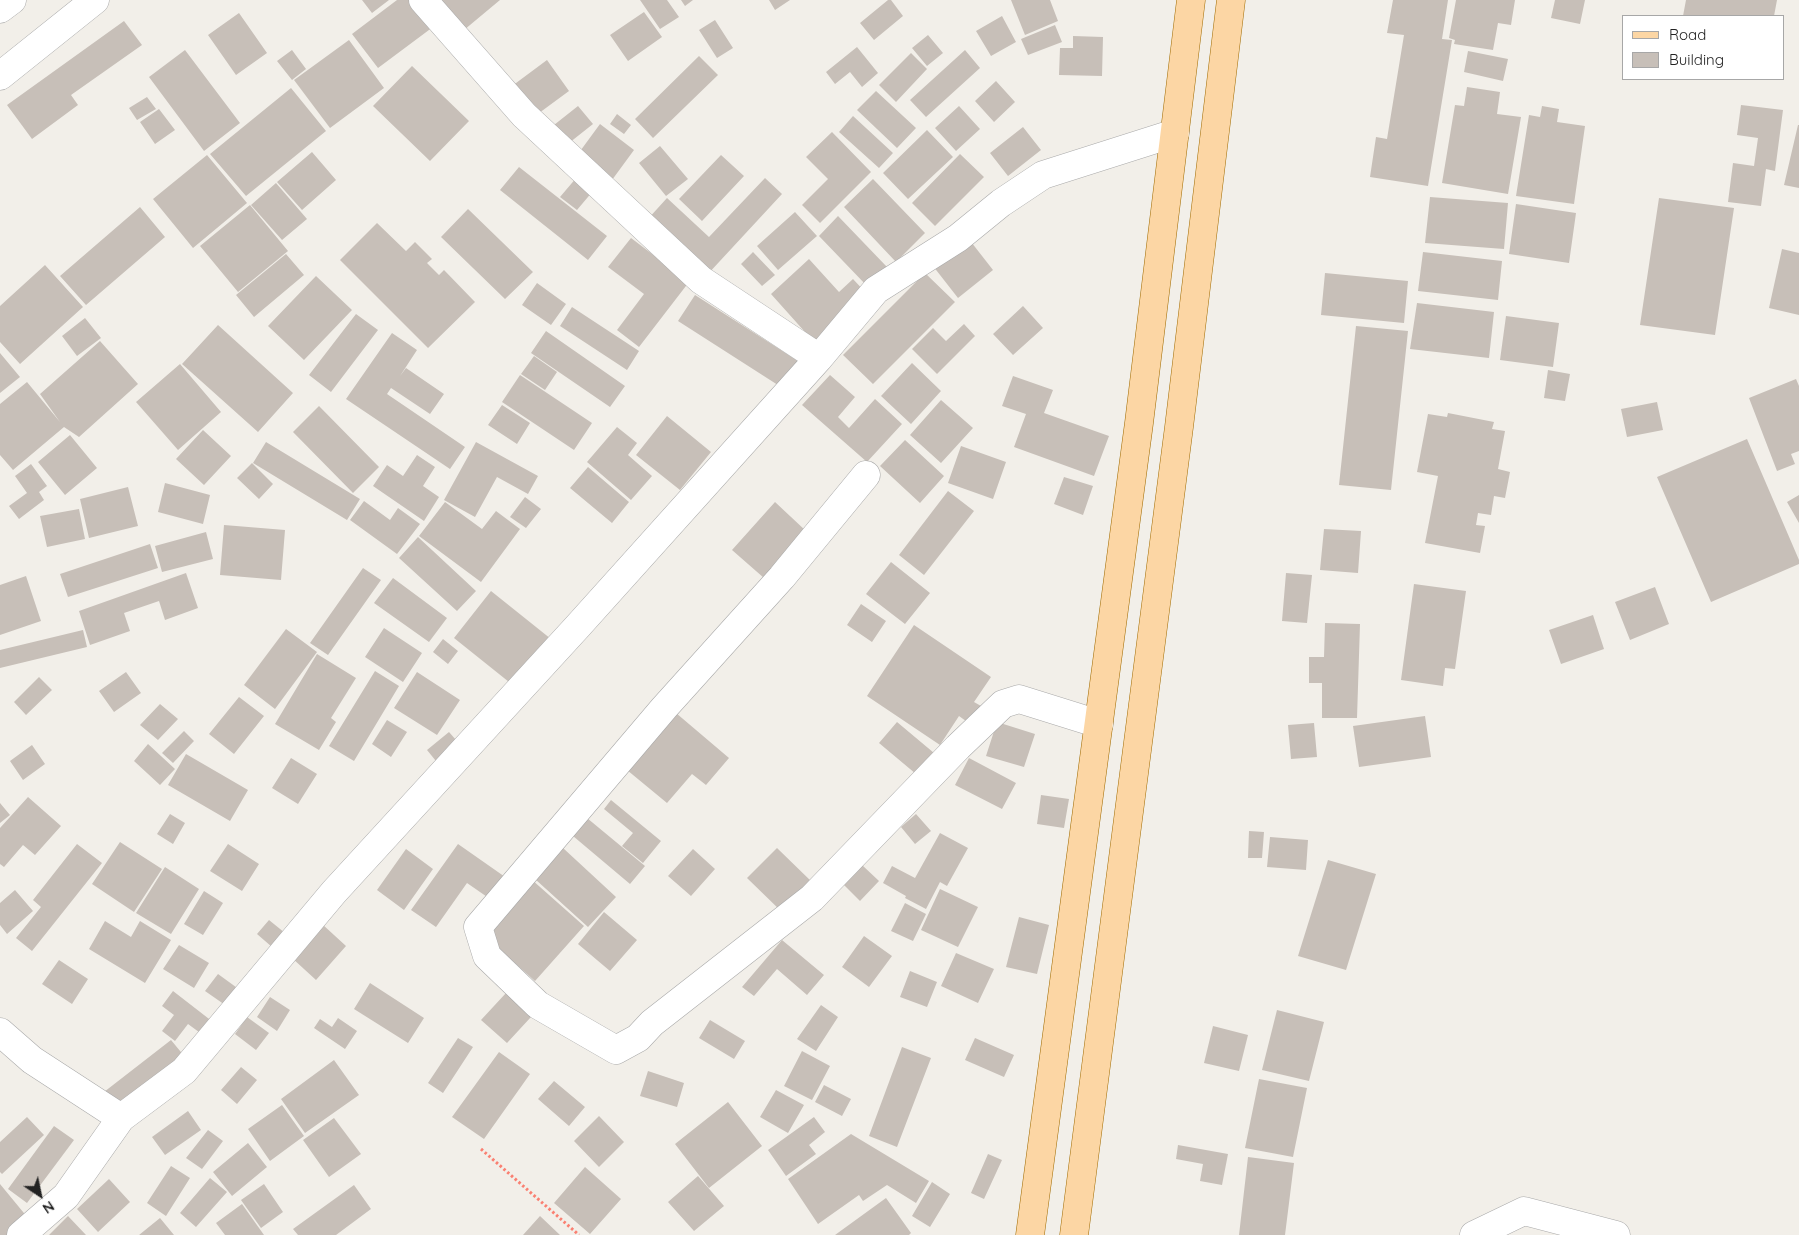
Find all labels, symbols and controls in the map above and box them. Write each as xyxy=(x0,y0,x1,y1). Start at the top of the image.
legend xyxy=(1622,15,1784,80)
text: Road xyxy=(1669,25,1706,44)
text: Building xyxy=(1669,50,1724,69)
north arrow xyxy=(15,1170,65,1220)
text: N xyxy=(39,1197,58,1218)

